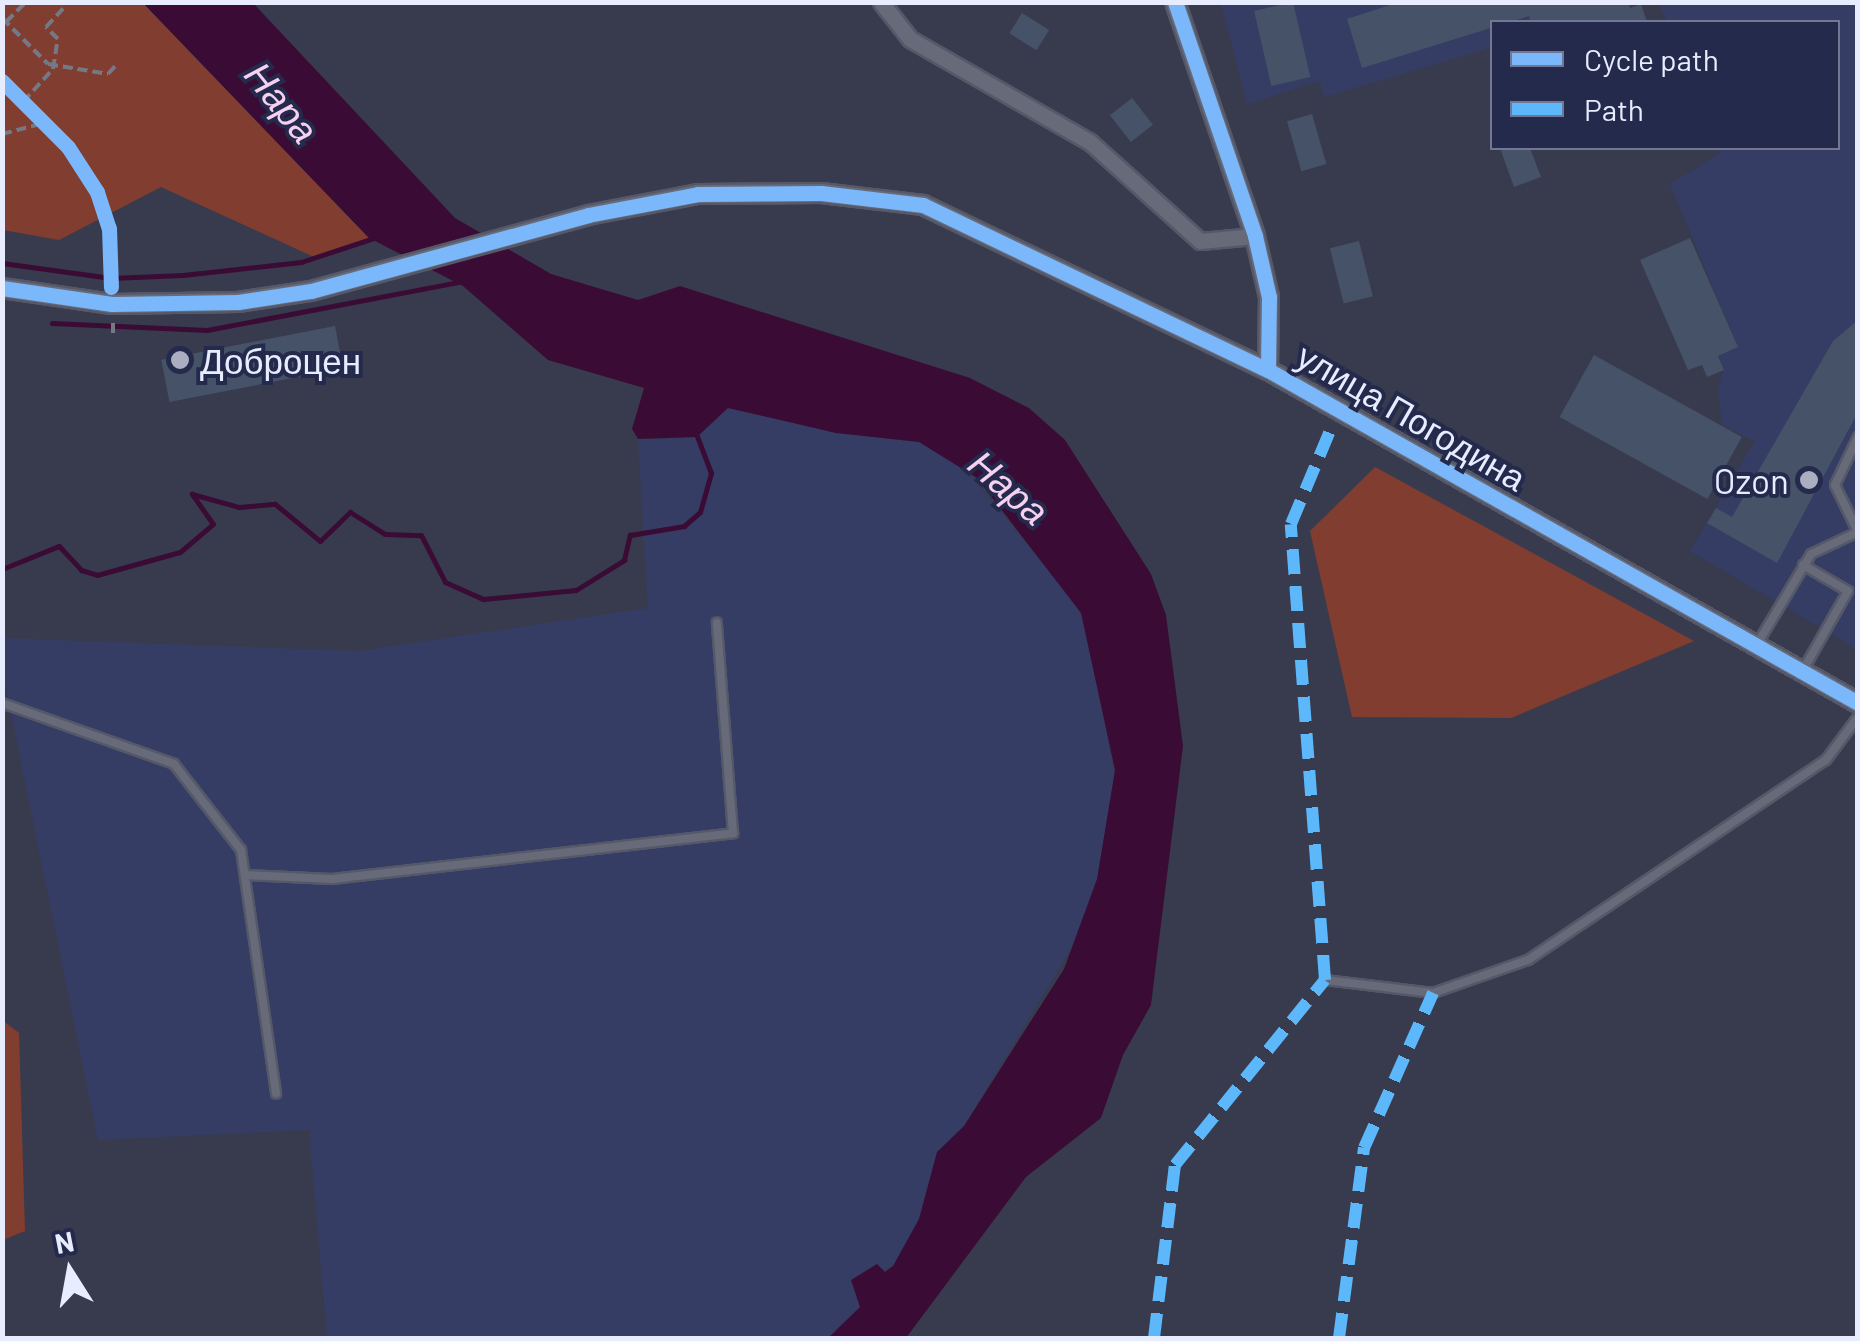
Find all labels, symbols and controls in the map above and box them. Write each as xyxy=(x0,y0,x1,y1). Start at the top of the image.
legend xyxy=(1490,20,1840,150)
text: Cycle path xyxy=(1584,41,1719,77)
water label: Нара xyxy=(236,52,328,152)
text: Path xyxy=(1584,91,1644,127)
street label: улица Погодина xyxy=(1290,333,1534,499)
place label: Доброцен xyxy=(200,339,361,381)
marker: Доброцен xyxy=(169,349,191,371)
water label: Нара xyxy=(960,440,1058,534)
place label: Ozon xyxy=(1714,459,1789,501)
marker: Ozon xyxy=(1798,469,1820,491)
north arrow xyxy=(20,1221,120,1321)
text: N xyxy=(52,1223,77,1260)

